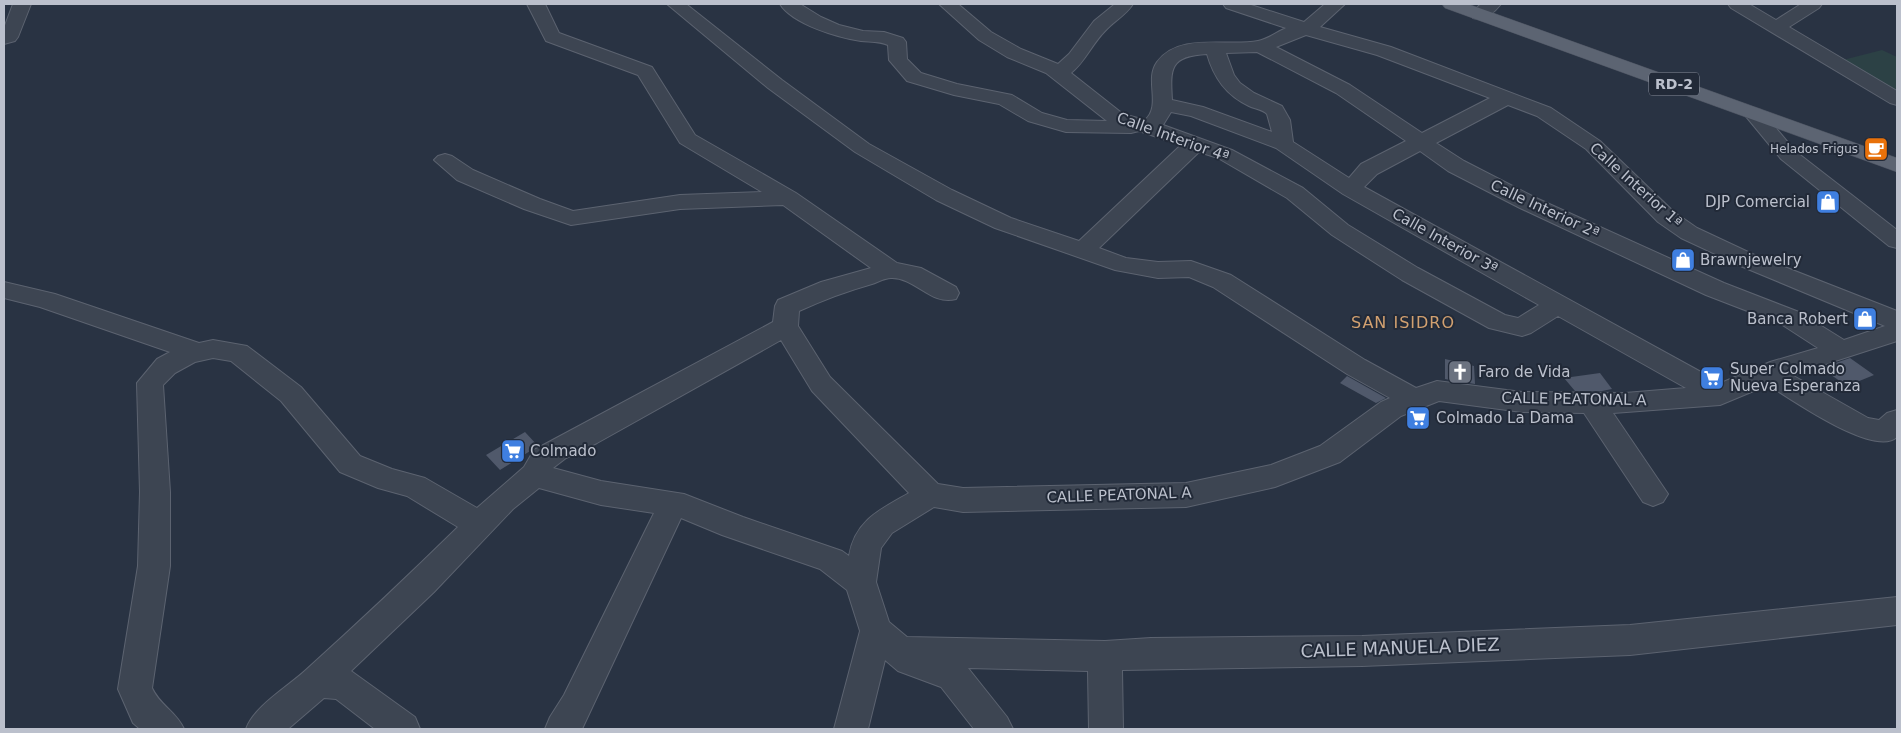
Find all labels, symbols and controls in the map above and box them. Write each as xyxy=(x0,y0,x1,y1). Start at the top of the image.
road number: RD-2 xyxy=(1649,72,1699,96)
street label: Calle Interior 4ª xyxy=(1114,108,1232,166)
cafe icon: Helados Frigus xyxy=(1863,136,1889,162)
street label: Calle Interior 1ª xyxy=(1586,139,1686,231)
place label: Helados Frigus xyxy=(1770,142,1858,156)
street label: Calle Interior 2ª xyxy=(1488,176,1602,242)
shop icon: DJP Comercial xyxy=(1815,189,1841,215)
place label: DJP Comercial xyxy=(1705,193,1810,211)
street label: Calle Interior 3ª xyxy=(1389,204,1501,278)
shop icon: Brawnjewelry xyxy=(1670,247,1696,273)
place label: Brawnjewelry xyxy=(1700,251,1802,269)
shop icon: Banca Robert xyxy=(1852,306,1878,332)
place label: Banca Robert xyxy=(1747,310,1848,328)
district label: SAN ISIDRO xyxy=(1351,313,1455,332)
church icon: Faro de Vida xyxy=(1447,359,1473,385)
place label: Super Colmado Nueva Esperanza xyxy=(1730,360,1861,395)
place label: Faro de Vida xyxy=(1478,363,1571,381)
supermarket icon: Super Colmado Nueva Esperanza xyxy=(1699,365,1725,391)
street label: CALLE PEATONAL A xyxy=(1501,389,1647,409)
supermarket icon: Colmado La Dama xyxy=(1405,405,1431,431)
place label: Colmado La Dama xyxy=(1436,409,1574,427)
supermarket icon: Colmado xyxy=(500,438,526,464)
place label: Colmado xyxy=(530,442,596,460)
street label: CALLE PEATONAL A xyxy=(1046,483,1193,507)
street label: CALLE MANUELA DIEZ xyxy=(1300,634,1500,661)

